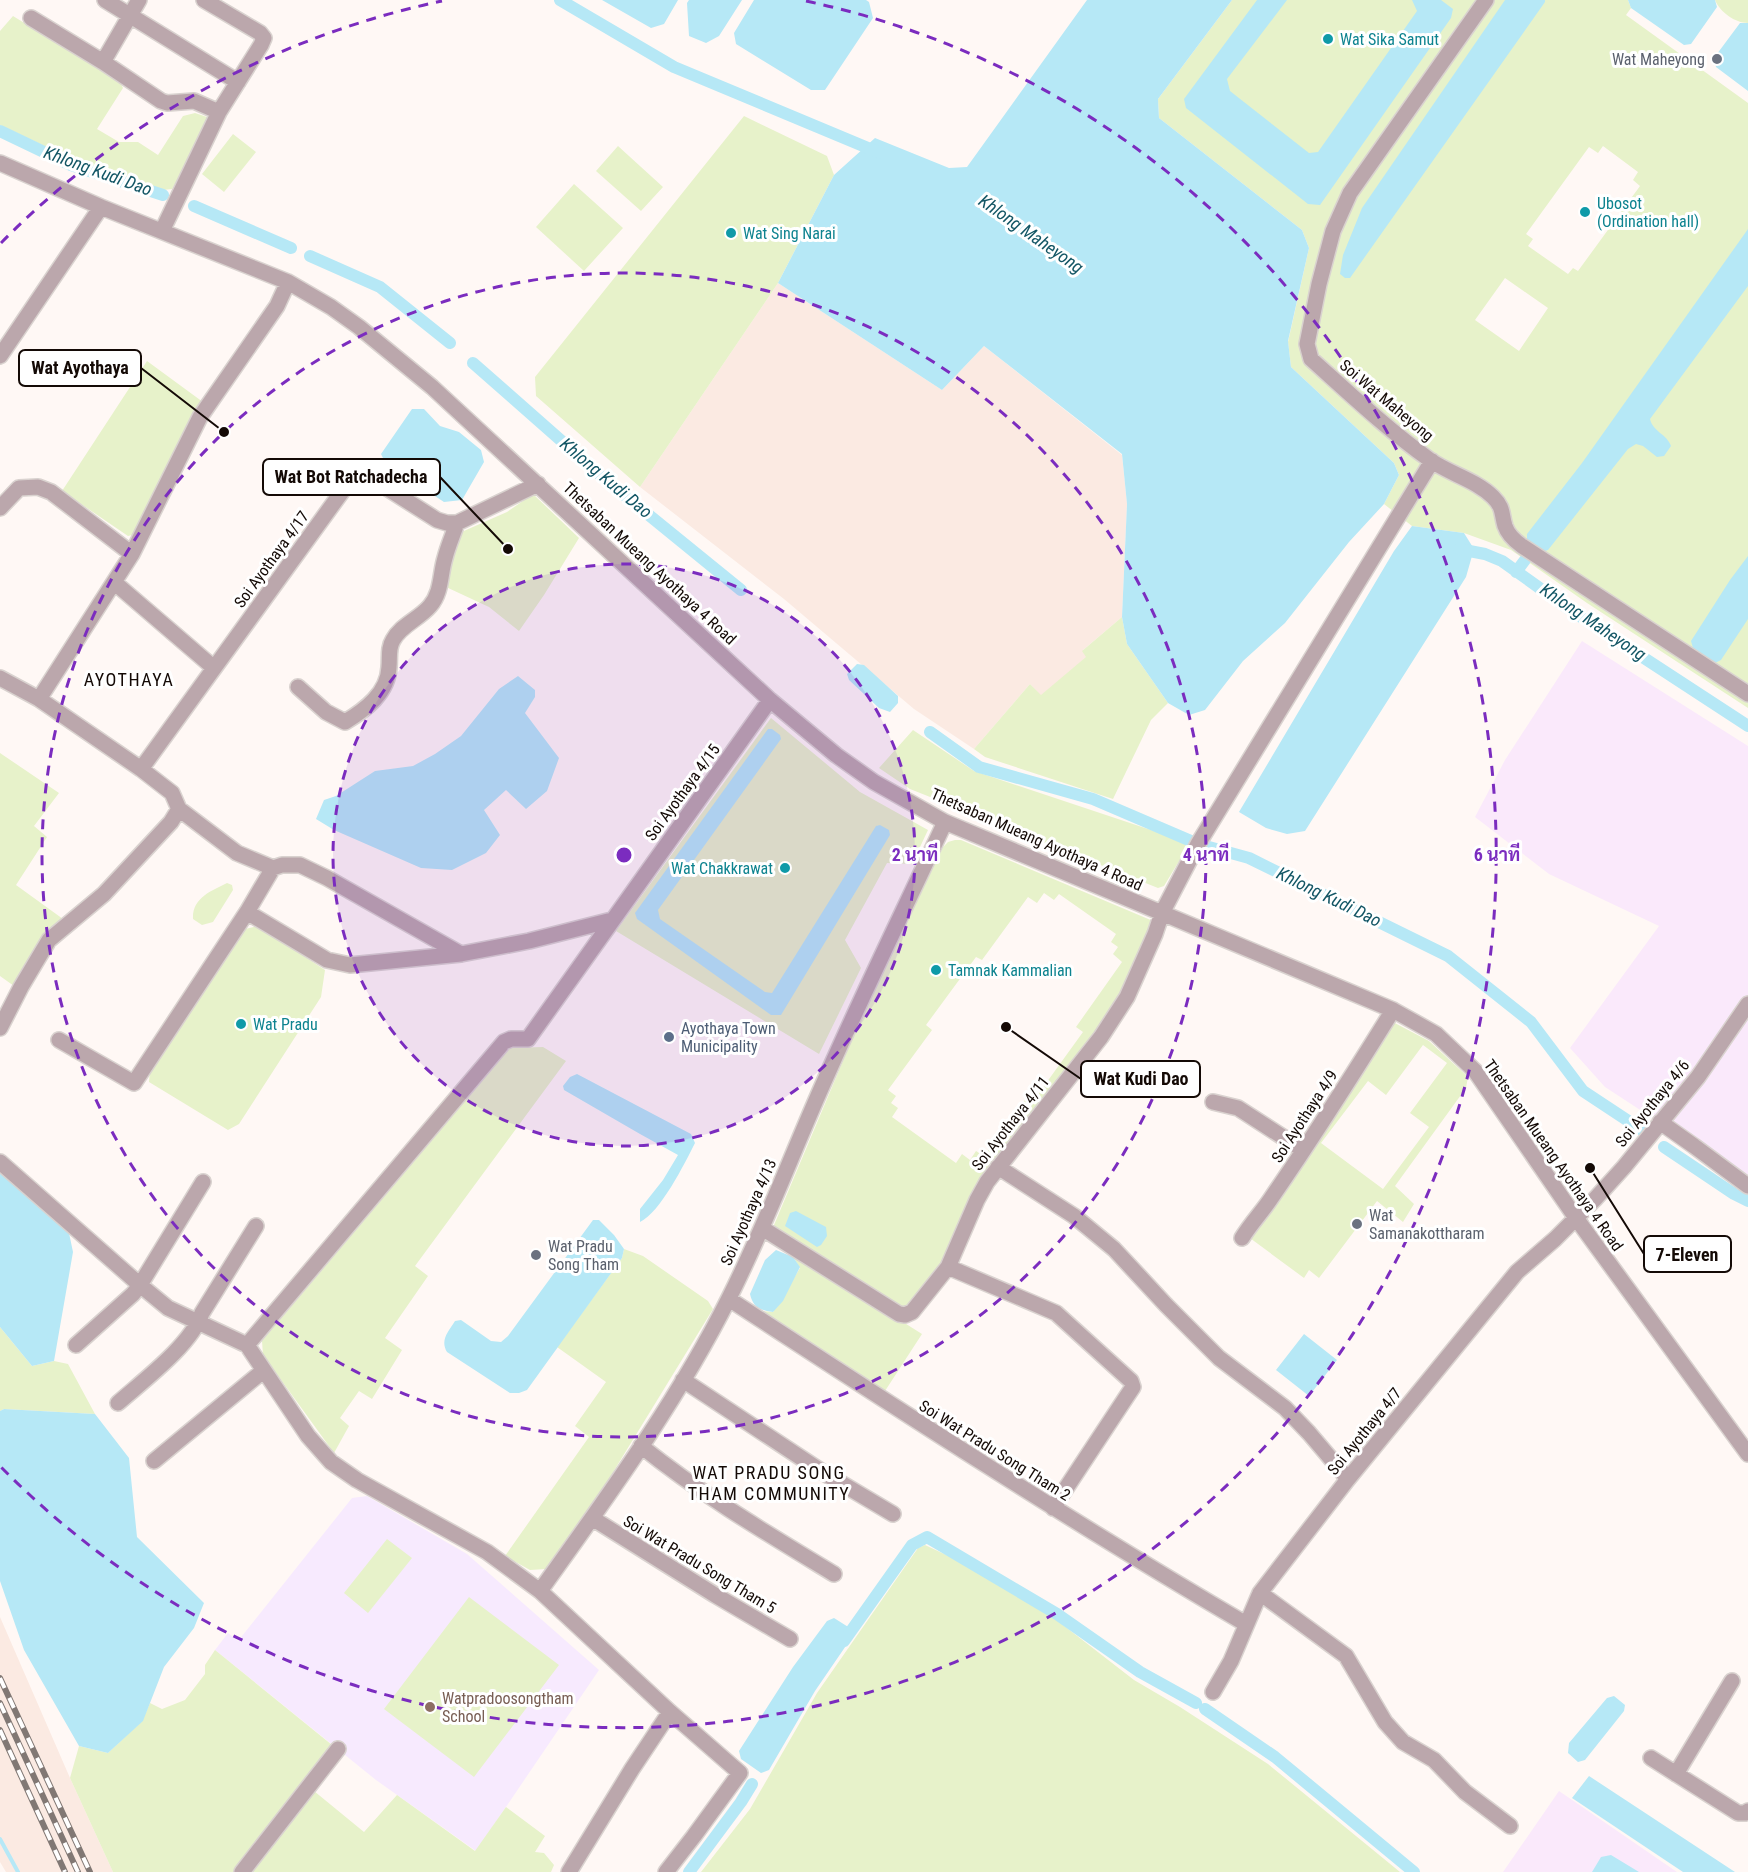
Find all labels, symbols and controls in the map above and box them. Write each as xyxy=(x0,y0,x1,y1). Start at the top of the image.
place label: Wat Sika Samut xyxy=(1340,30,1439,49)
marker: Wat Sika Samut xyxy=(1321,32,1335,46)
place label: Wat Maheyong xyxy=(1612,50,1705,69)
marker: Wat Maheyong xyxy=(1710,52,1724,66)
water label: Khlong Kudi Dao xyxy=(41,141,155,200)
water label: Khlong Maheyong xyxy=(975,190,1088,278)
place label: Ubosot (Ordination hall) xyxy=(1597,194,1699,231)
marker: Ubosot (Ordination hall) xyxy=(1578,205,1592,219)
place label: Wat Sing Narai xyxy=(743,224,836,243)
marker: Wat Sing Narai xyxy=(724,226,738,240)
callout: Wat Ayothaya xyxy=(19,350,141,386)
street label: Soi Wat Maheyong xyxy=(1336,356,1438,445)
text: Wat Ayothaya xyxy=(31,357,129,378)
water label: Khlong Kudi Dao xyxy=(556,433,657,522)
callout: Wat Bot Ratchadecha xyxy=(263,459,440,495)
text: Wat Bot Ratchadecha xyxy=(275,466,427,487)
street label: Thetsaban Mueang Ayothaya 4 Road xyxy=(559,478,740,649)
street label: Soi Ayothaya 4/17 xyxy=(230,507,313,611)
water label: Khlong Maheyong xyxy=(1536,579,1650,665)
district label: AYOTHAYA xyxy=(84,669,174,690)
street label: Soi Ayothaya 4/15 xyxy=(641,740,724,844)
street label: Thetsaban Mueang Ayothaya 4 Road xyxy=(928,784,1146,895)
text: 2 นาที xyxy=(892,842,938,865)
text: 4 นาที xyxy=(1183,842,1229,865)
text: 6 นาที xyxy=(1474,842,1520,865)
centre of rings xyxy=(614,845,634,865)
place label: Wat Chakkrawat xyxy=(671,859,773,878)
marker: Wat Chakkrawat xyxy=(778,861,792,875)
water label: Khlong Kudi Dao xyxy=(1274,862,1385,931)
place label: Tamnak Kammalian xyxy=(948,961,1072,980)
marker: Tamnak Kammalian xyxy=(929,963,943,977)
place label: Wat Pradu xyxy=(253,1015,318,1034)
marker: Wat Pradu xyxy=(234,1017,248,1031)
place label: Ayothaya Town Municipality xyxy=(681,1019,776,1056)
marker: Ayothaya Town Municipality xyxy=(662,1030,676,1044)
street label: Thetsaban Mueang Ayothaya 4 Road xyxy=(1480,1056,1627,1255)
street label: Soi Ayothaya 4/6 xyxy=(1611,1056,1693,1151)
callout: Wat Kudi Dao xyxy=(1081,1061,1200,1097)
street label: Soi Ayothaya 4/9 xyxy=(1267,1066,1341,1166)
text: Wat Kudi Dao xyxy=(1093,1068,1189,1089)
street label: Soi Ayothaya 4/11 xyxy=(968,1072,1053,1174)
street label: Soi Ayothaya 4/13 xyxy=(716,1156,780,1268)
place label: Wat Samanakottharam xyxy=(1369,1206,1484,1243)
marker: Wat Samanakottharam xyxy=(1350,1217,1364,1231)
callout: 7-Eleven xyxy=(1644,1236,1731,1272)
place label: Wat Pradu Song Tham xyxy=(548,1237,619,1274)
text: 7-Eleven xyxy=(1656,1244,1718,1265)
marker: Wat Pradu Song Tham xyxy=(529,1248,543,1262)
street label: Soi Ayothaya 4/7 xyxy=(1323,1384,1405,1479)
street label: Soi Wat Pradu Song Tham 2 xyxy=(916,1396,1074,1505)
district label: WAT PRADU SONG THAM COMMUNITY xyxy=(688,1462,850,1504)
street label: Soi Wat Pradu Song Tham 5 xyxy=(620,1511,780,1618)
place label: Watpradoosongtham School xyxy=(442,1689,574,1726)
marker: Watpradoosongtham School xyxy=(423,1700,437,1714)

